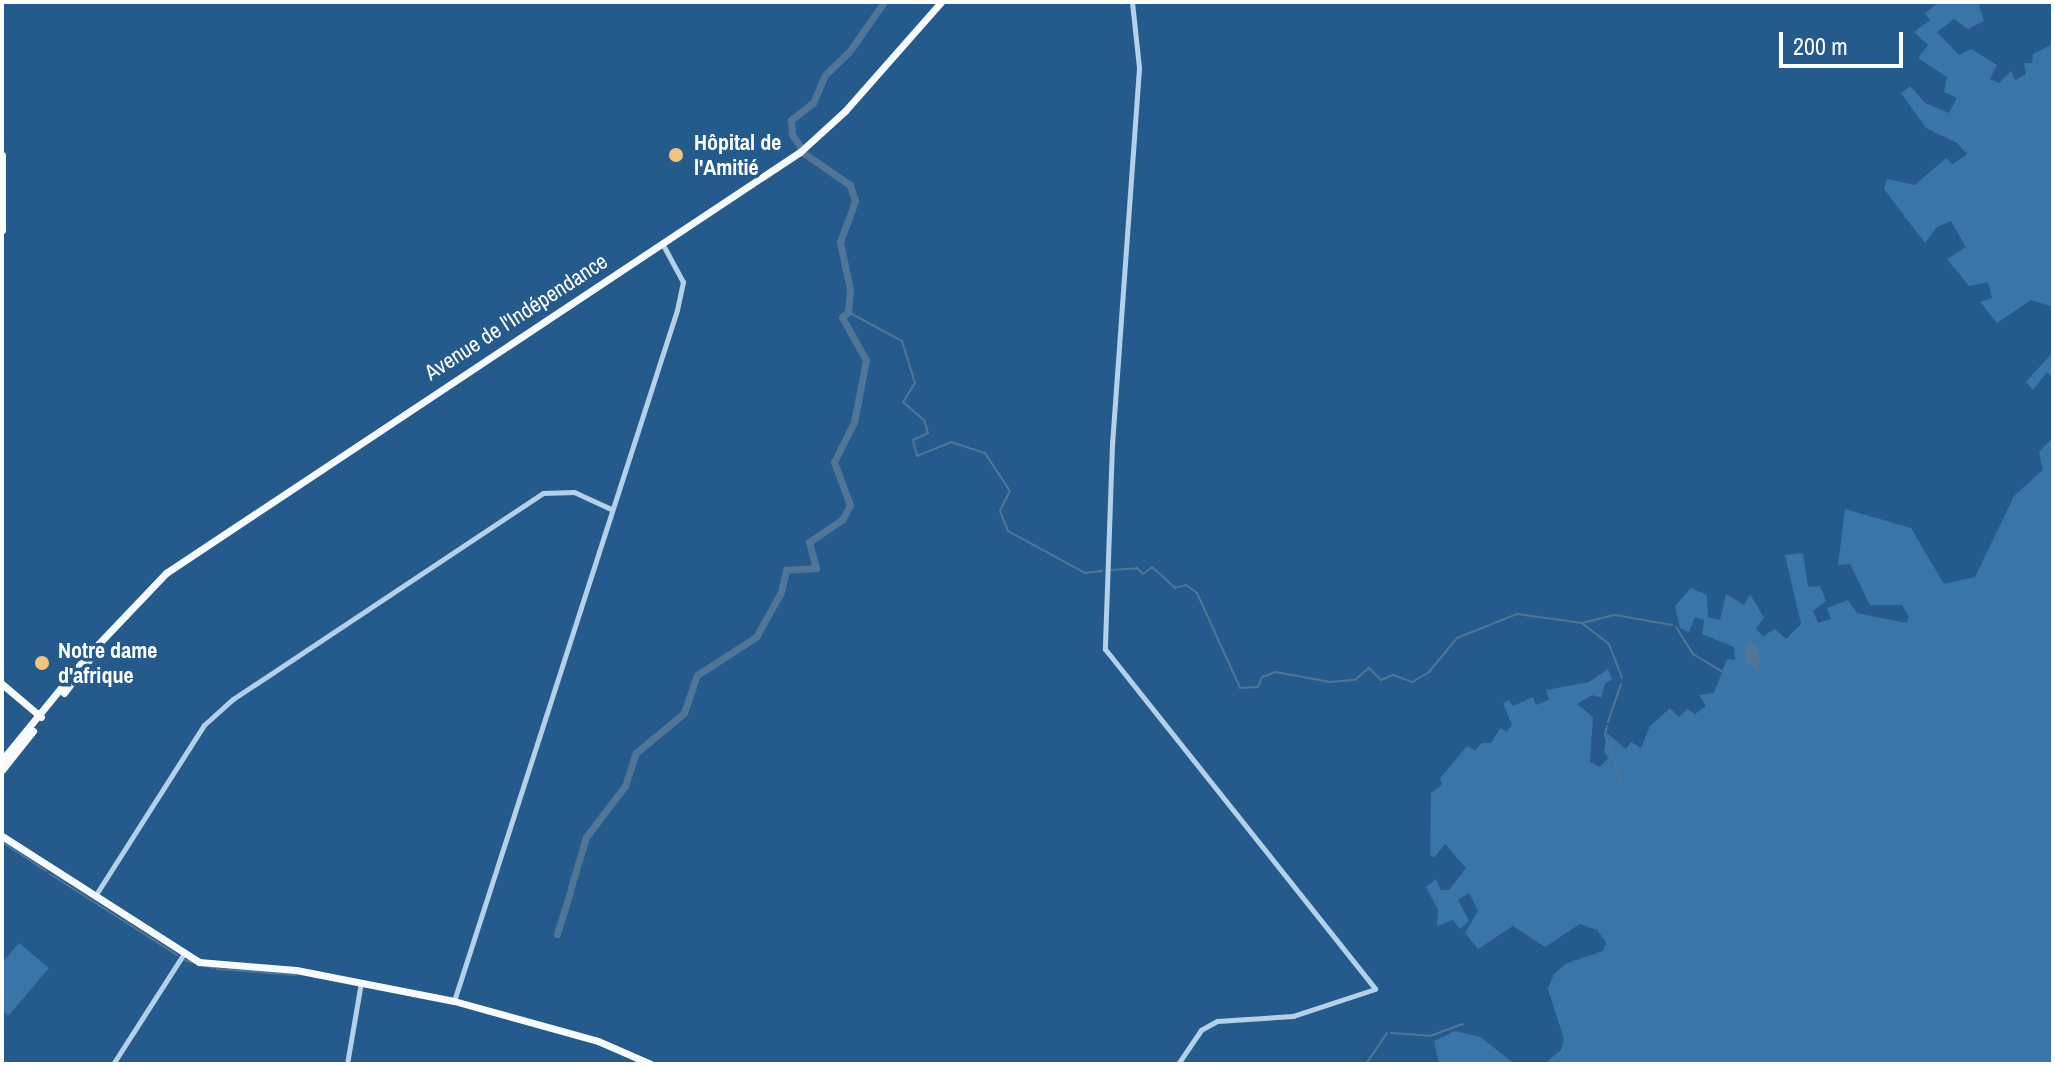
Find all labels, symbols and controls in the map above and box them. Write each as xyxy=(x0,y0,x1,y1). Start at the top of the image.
scale bar xyxy=(1783,16,1907,66)
text: 200 m xyxy=(1793,30,1848,62)
place label: Hôpital de l'Amitié xyxy=(694,129,781,180)
marker: Hôpital de l'Amitié xyxy=(665,144,687,166)
street label: Avenue de l'Indépendance xyxy=(420,248,612,386)
place label: Notre dame d'afrique xyxy=(58,637,157,688)
marker: Notre dame d'afrique xyxy=(33,654,51,672)

